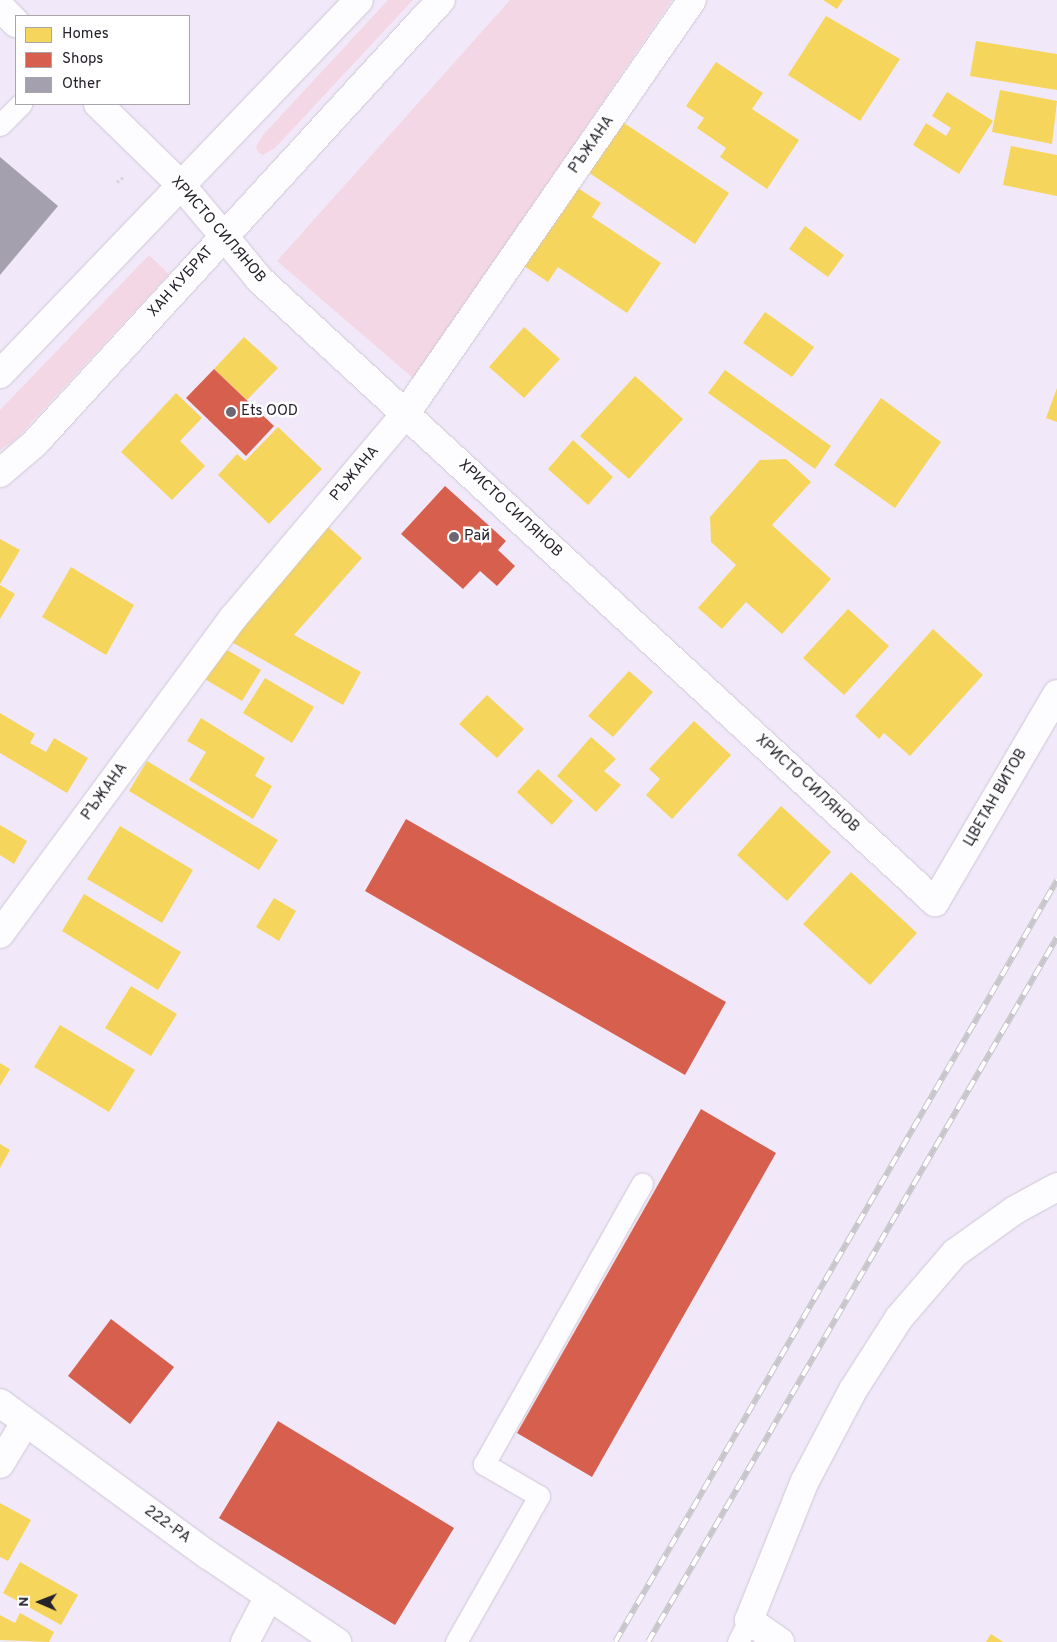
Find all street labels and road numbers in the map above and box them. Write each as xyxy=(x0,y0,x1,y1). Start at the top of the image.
street label: РЪЖАНА xyxy=(566,113,618,177)
street label: ХРИСТО СИЛЯНОВ xyxy=(167,173,269,287)
street label: ХАН КУБРАТ xyxy=(145,243,217,321)
street label: РЪЖАНА xyxy=(327,443,383,505)
street label: ХРИСТО СИЛЯНОВ xyxy=(454,456,566,562)
street label: ХРИСТО СИЛЯНОВ xyxy=(751,731,863,837)
street label: ЦВЕТАН ВИТОВ xyxy=(961,746,1031,850)
street label: РЪЖАНА xyxy=(78,760,132,824)
street label: 222-РА xyxy=(140,1502,194,1548)

